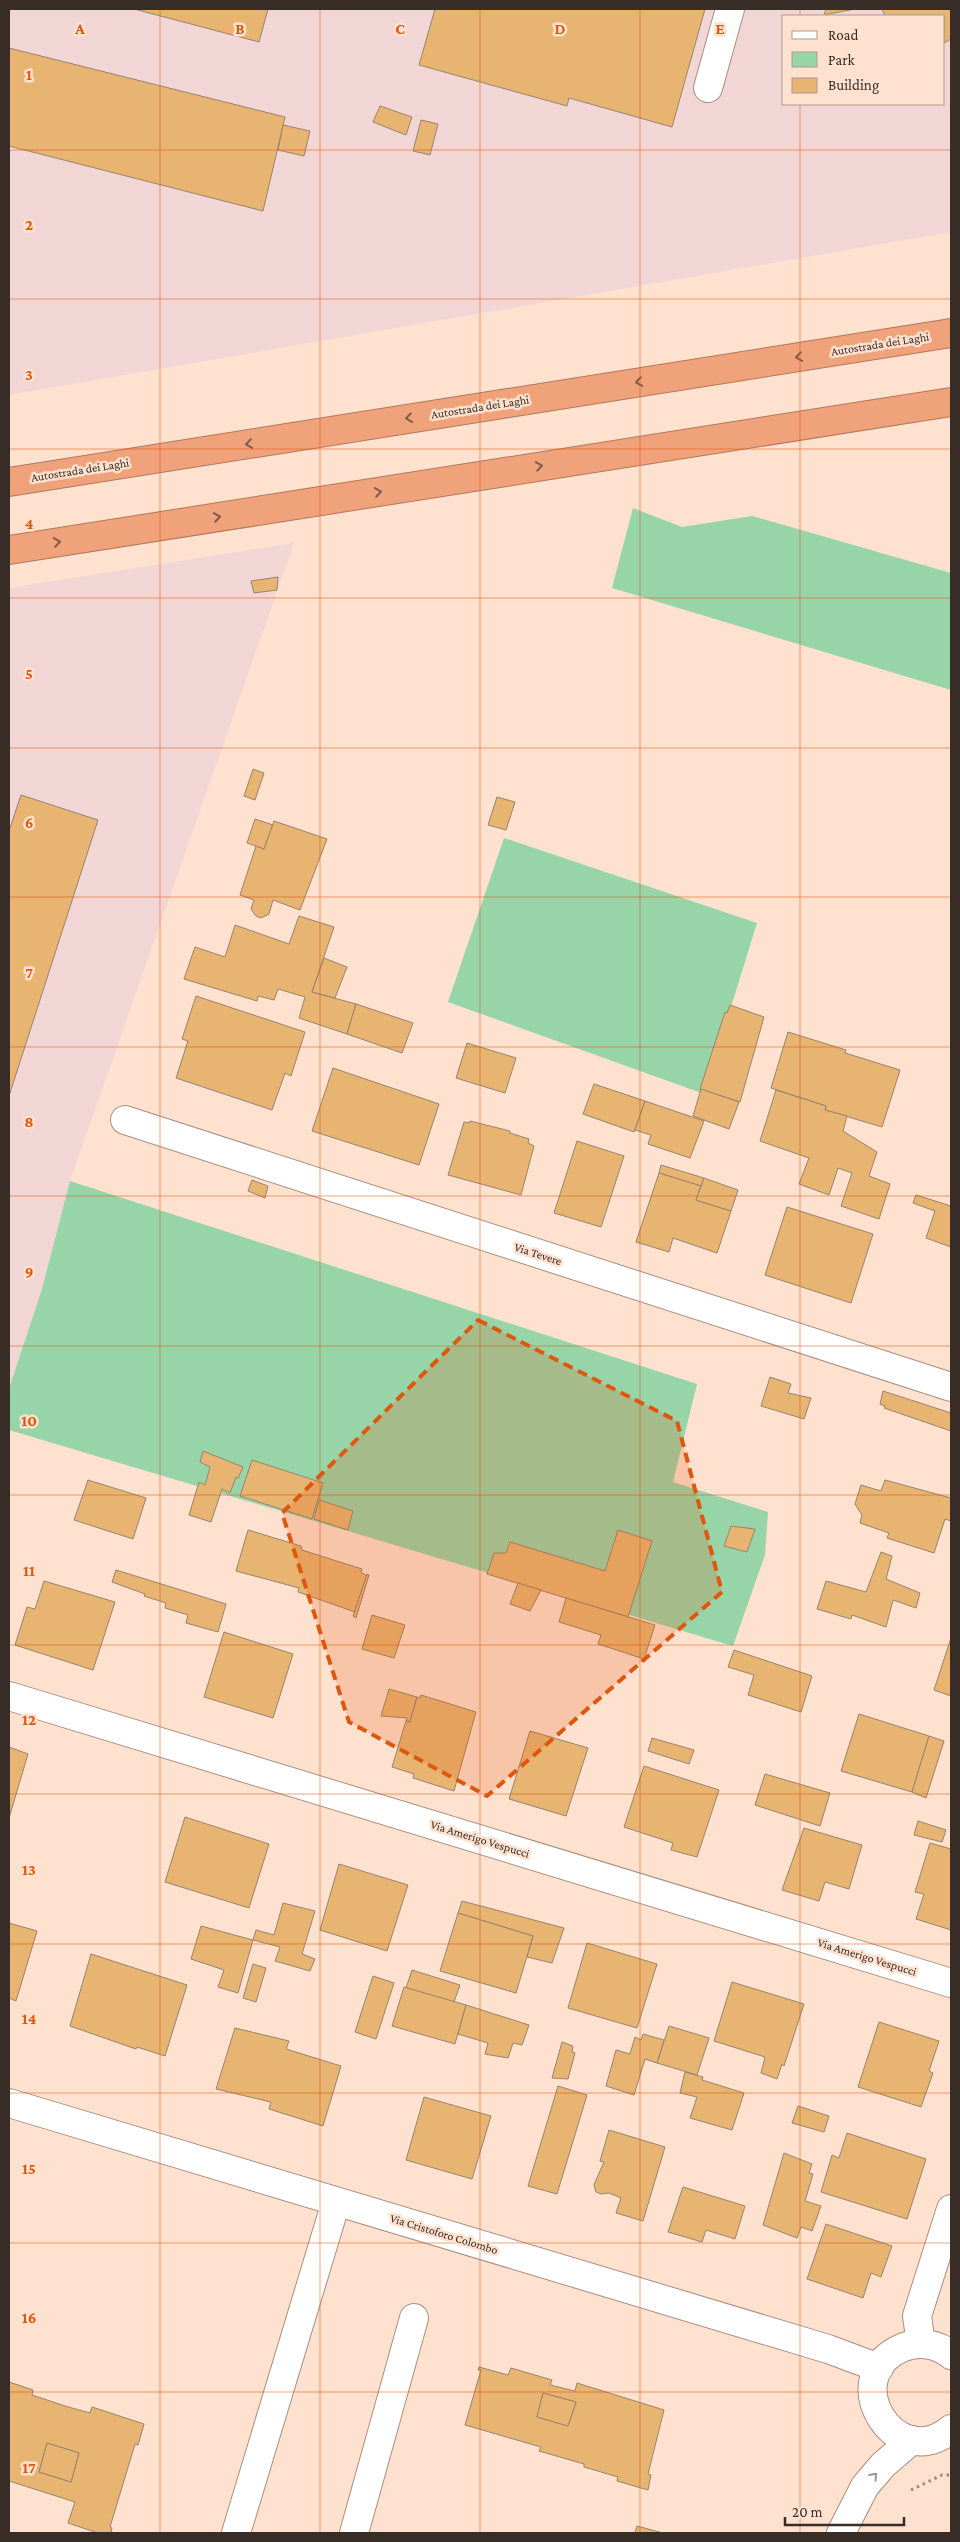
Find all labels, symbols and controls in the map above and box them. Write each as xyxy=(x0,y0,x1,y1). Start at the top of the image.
legend xyxy=(782,15,945,105)
text: A xyxy=(74,20,85,37)
text: B xyxy=(235,20,245,37)
text: C xyxy=(395,20,405,37)
text: D xyxy=(554,20,566,37)
text: E xyxy=(715,20,725,37)
text: Road xyxy=(828,27,859,43)
text: Park xyxy=(828,52,855,68)
text: 1 xyxy=(26,66,32,83)
text: Building xyxy=(828,77,879,94)
text: 2 xyxy=(25,216,33,233)
street label: Autostrada dei Laghi xyxy=(830,329,930,359)
one-way arrow xyxy=(795,351,804,361)
text: 3 xyxy=(25,366,33,383)
one-way arrow xyxy=(635,376,643,387)
street label: Autostrada dei Laghi xyxy=(430,392,530,422)
one-way arrow xyxy=(405,413,414,423)
one-way arrow xyxy=(244,438,253,448)
street label: Autostrada dei Laghi xyxy=(30,455,130,485)
one-way arrow xyxy=(534,462,543,472)
one-way arrow xyxy=(374,487,382,497)
one-way arrow xyxy=(214,512,222,523)
text: 4 xyxy=(25,515,34,532)
one-way arrow xyxy=(53,537,61,548)
text: 5 xyxy=(25,665,33,682)
text: 6 xyxy=(25,814,33,831)
text: 7 xyxy=(25,964,33,981)
text: 8 xyxy=(24,1113,34,1130)
street label: Via Tevere xyxy=(513,1240,563,1268)
text: 9 xyxy=(25,1263,33,1280)
text: 10 xyxy=(21,1412,37,1429)
text: 11 xyxy=(23,1562,35,1579)
text: 12 xyxy=(22,1711,36,1728)
street label: Via Amerigo Vespucci xyxy=(429,1817,531,1861)
text: 13 xyxy=(22,1861,36,1878)
street label: Via Amerigo Vespucci xyxy=(816,1935,918,1979)
text: 14 xyxy=(22,2010,37,2027)
text: 15 xyxy=(22,2160,36,2177)
street label: Via Cristoforo Colombo xyxy=(388,2211,500,2257)
text: 16 xyxy=(22,2309,36,2326)
text: 17 xyxy=(22,2459,36,2476)
one-way arrow xyxy=(868,2473,877,2482)
scale bar xyxy=(785,2494,904,2526)
text: 20 m xyxy=(792,2504,823,2520)

